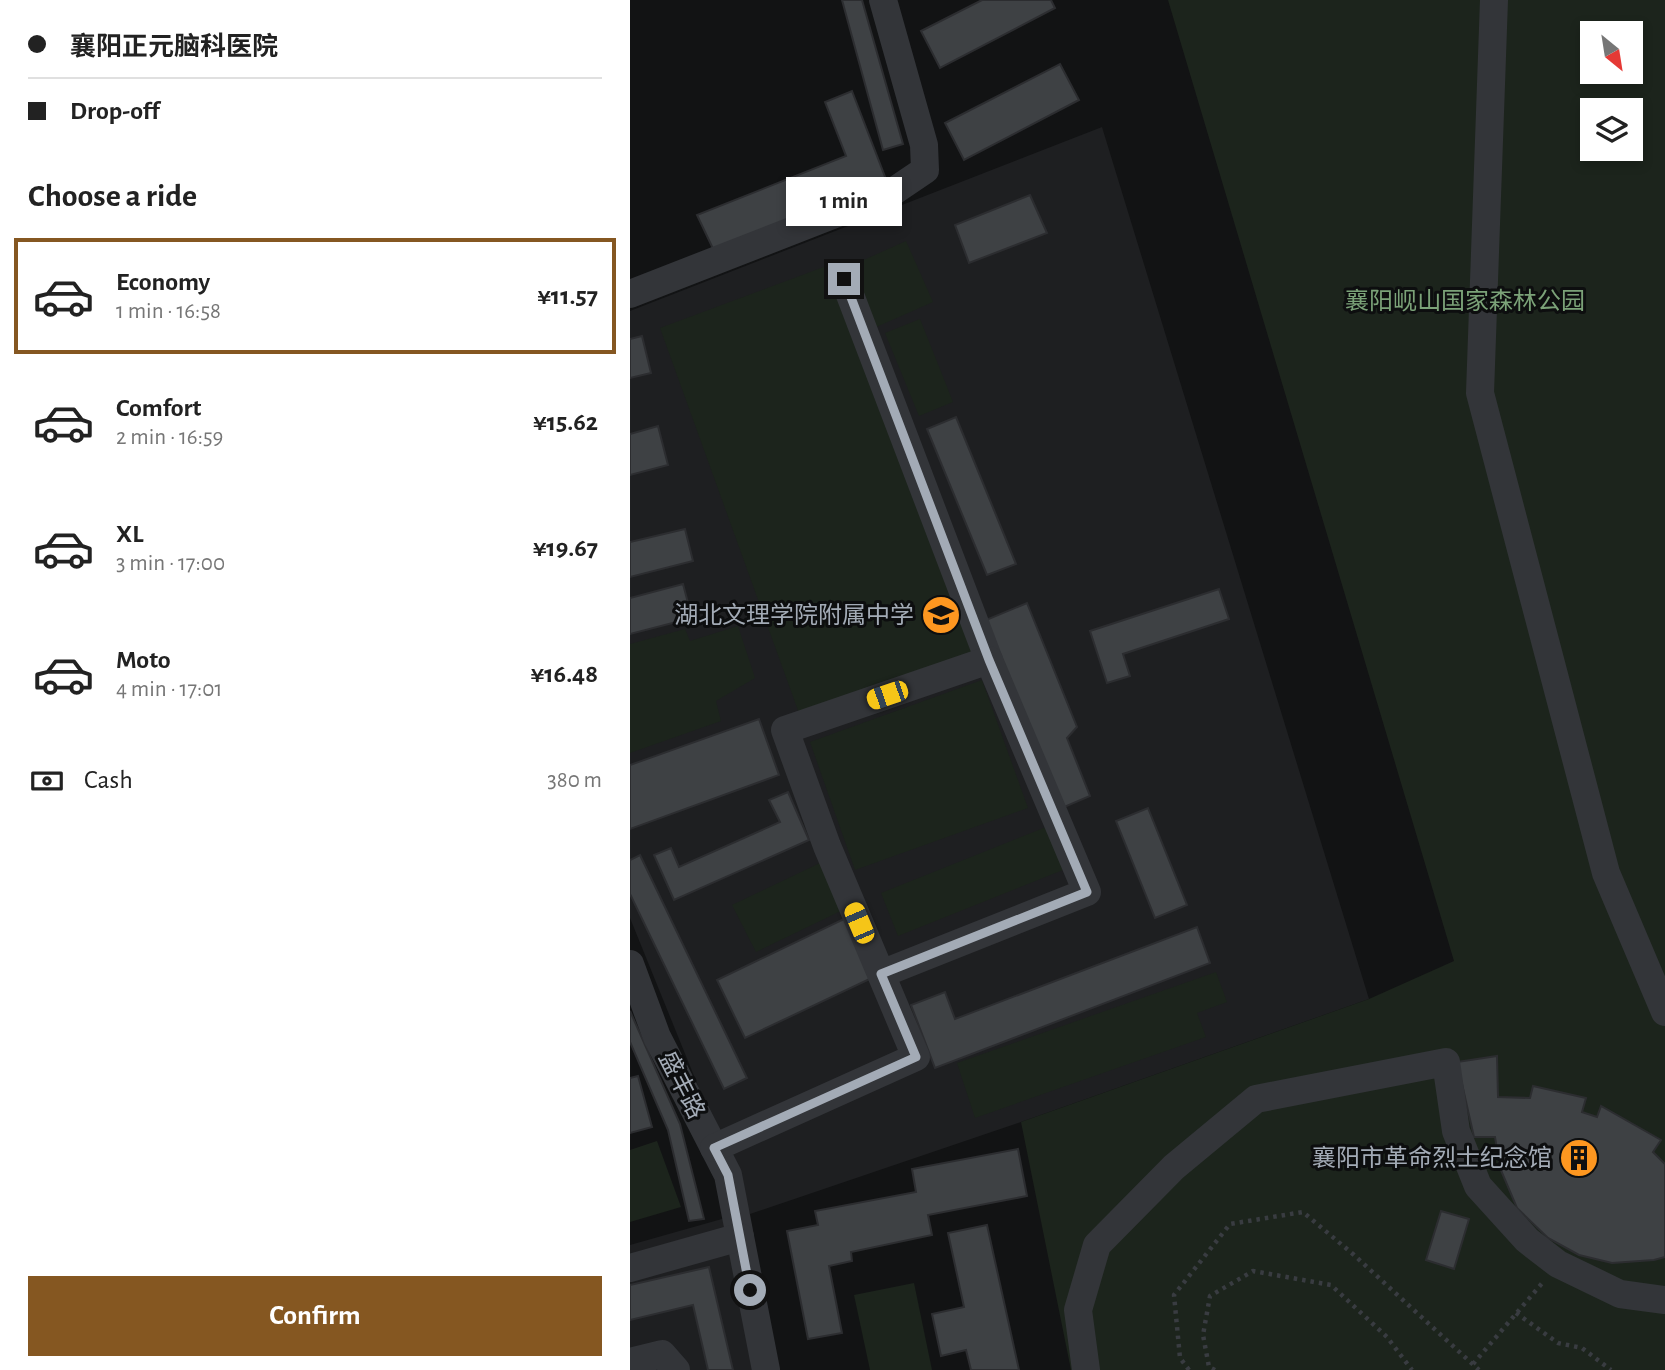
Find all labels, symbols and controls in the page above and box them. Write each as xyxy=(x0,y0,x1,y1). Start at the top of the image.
north arrow xyxy=(1580,21,1643,84)
map controls xyxy=(1580,21,1643,161)
text: 襄阳正元脑科医院 xyxy=(70,34,278,60)
text: Drop-off xyxy=(70,98,159,124)
button: layers xyxy=(1580,98,1643,161)
callout: 1 min xyxy=(786,177,902,226)
text: Choose a ride xyxy=(28,180,197,212)
text: 1 min xyxy=(820,190,868,213)
route end xyxy=(828,263,860,295)
icon: car xyxy=(32,265,95,328)
text: Economy xyxy=(116,269,210,295)
text: ¥11.57 xyxy=(537,283,598,309)
park label: 襄阳岘山国家森林公园 xyxy=(1345,288,1585,314)
text: 1 min · 16:58 xyxy=(116,300,221,323)
icon: car xyxy=(32,391,95,454)
text: Comfort xyxy=(116,395,201,421)
text: ¥15.62 xyxy=(533,409,598,435)
text: 2 min · 16:59 xyxy=(116,426,223,449)
icon: car xyxy=(32,517,95,580)
text: XL xyxy=(116,521,143,547)
text: ¥19.67 xyxy=(533,535,598,561)
text: 3 min · 17:00 xyxy=(116,552,225,575)
school or university icon: 湖北文理学院附属中学 xyxy=(920,594,962,636)
place label: 湖北文理学院附属中学 xyxy=(674,602,914,628)
icon: car xyxy=(32,643,95,706)
text: Moto xyxy=(116,647,171,673)
text: ¥16.48 xyxy=(531,661,598,687)
text: 4 min · 17:01 xyxy=(116,678,222,701)
car xyxy=(864,678,911,712)
icon: cash xyxy=(28,762,66,800)
text: Cash xyxy=(84,767,133,793)
text: 380 m xyxy=(547,769,602,792)
car xyxy=(842,900,877,946)
street label: 盛丰路 xyxy=(654,1047,710,1123)
building icon: 襄阳市革命烈士纪念馆 xyxy=(1558,1137,1600,1179)
place label: 襄阳市革命烈士纪念馆 xyxy=(1312,1145,1552,1171)
route start xyxy=(734,1274,766,1306)
button: Confirm xyxy=(28,1276,602,1356)

